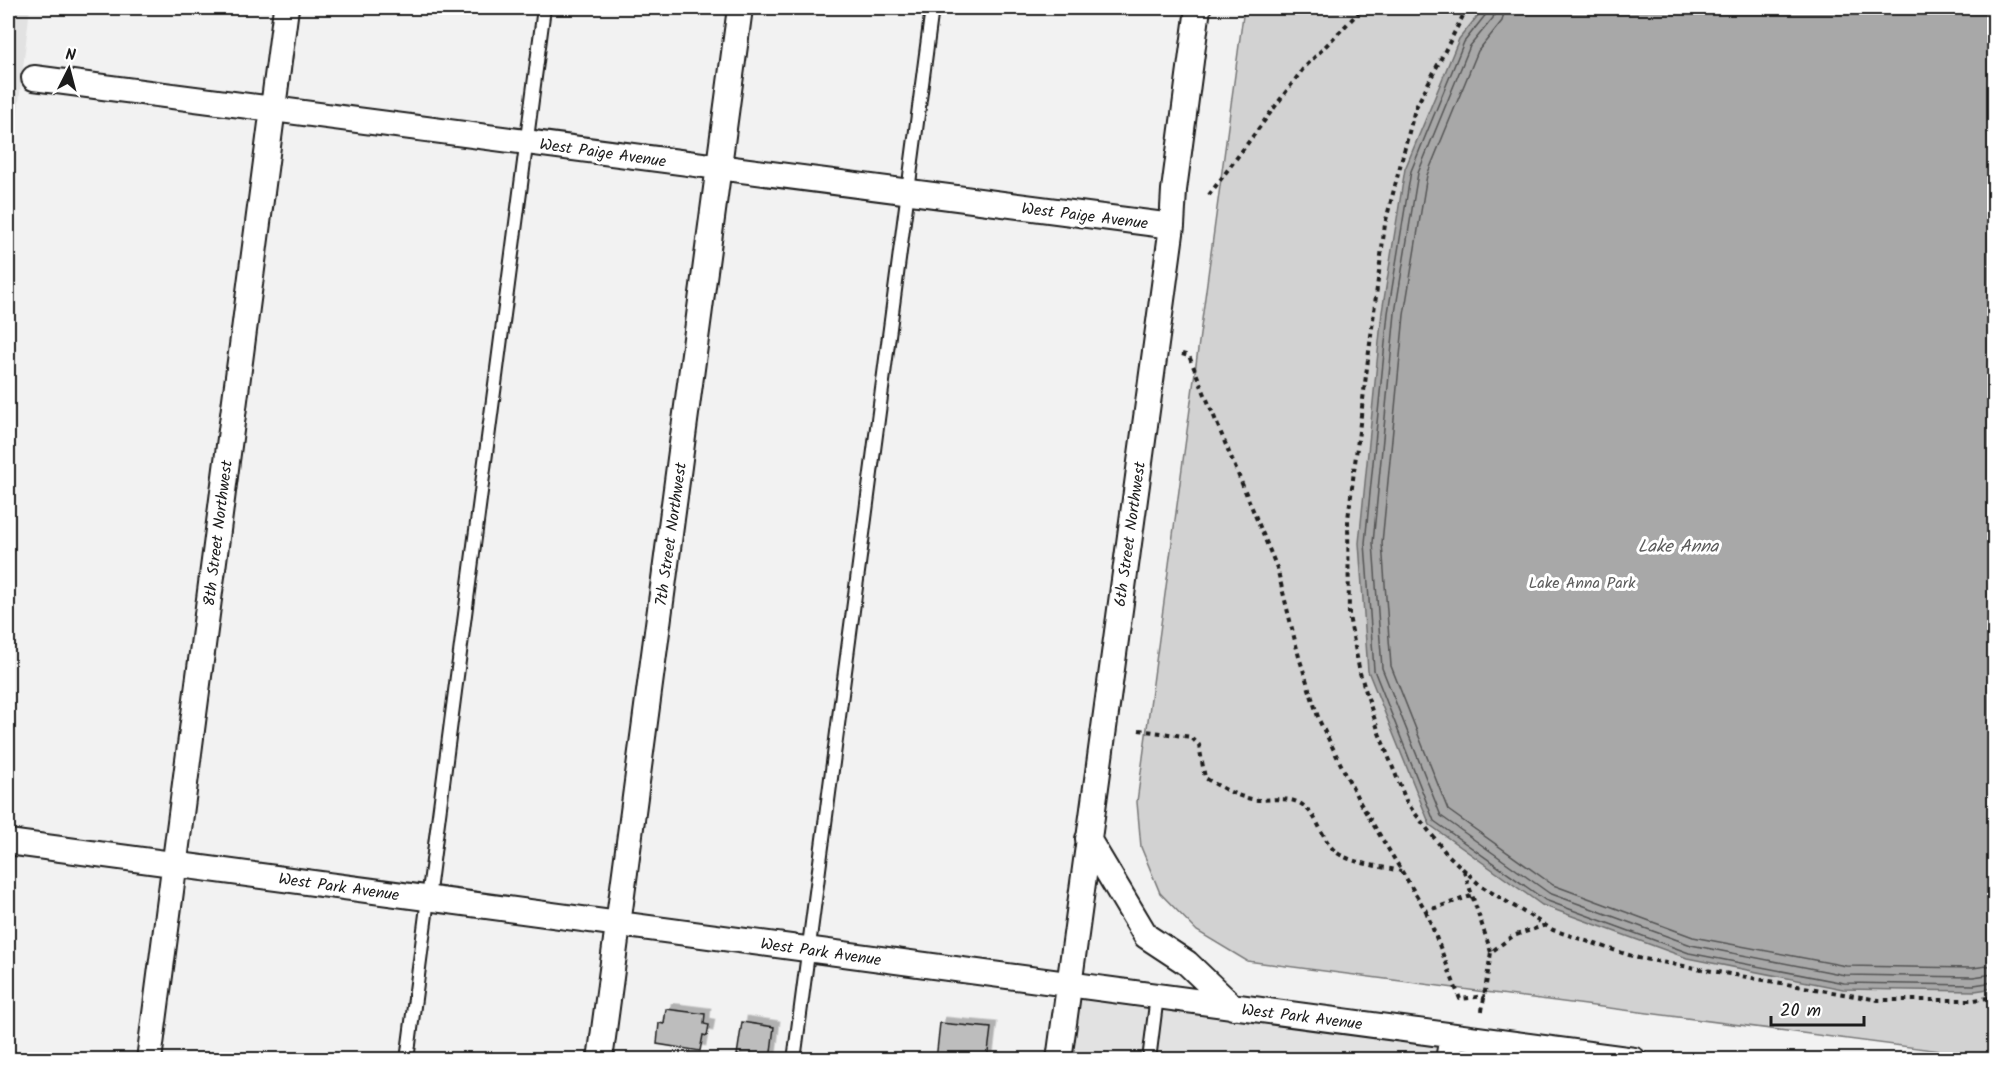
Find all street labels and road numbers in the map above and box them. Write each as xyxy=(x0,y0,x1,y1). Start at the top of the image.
street label: West Paige Avenue xyxy=(538,132,668,175)
street label: West Paige Avenue xyxy=(1020,196,1150,237)
street label: 8th Street Northwest xyxy=(197,458,240,608)
street label: 6th Street Northwest xyxy=(1108,459,1153,608)
street label: 7th Street Northwest xyxy=(649,460,694,608)
street label: West Park Avenue xyxy=(277,867,401,908)
street label: West Park Avenue xyxy=(759,932,883,973)
street label: West Park Avenue xyxy=(1240,998,1364,1037)

